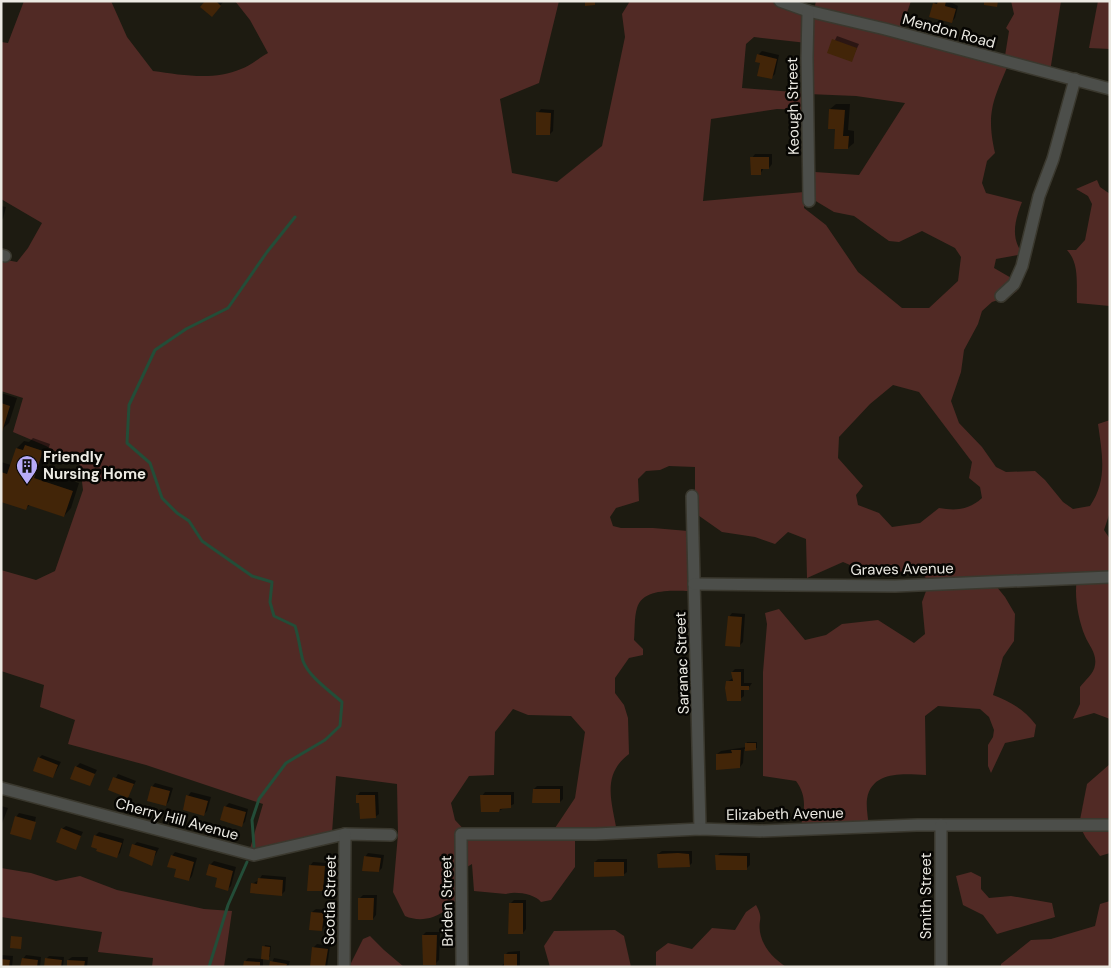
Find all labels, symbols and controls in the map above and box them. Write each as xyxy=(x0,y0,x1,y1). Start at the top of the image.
street label: Mendon Road xyxy=(900,9,998,53)
street label: Keough Street xyxy=(782,57,804,155)
place label: Friendly Nursing Home xyxy=(43,447,146,484)
building icon: Friendly Nursing Home xyxy=(15,454,39,485)
street label: Graves Avenue xyxy=(850,558,954,580)
street label: Saranac Street xyxy=(670,611,694,715)
street label: Cherry Hill Avenue xyxy=(113,793,241,845)
street label: Elizabeth Avenue xyxy=(726,803,844,825)
street label: Smith Street xyxy=(916,853,936,939)
street label: Scotia Street xyxy=(319,855,341,945)
street label: Briden Street xyxy=(436,855,458,947)

